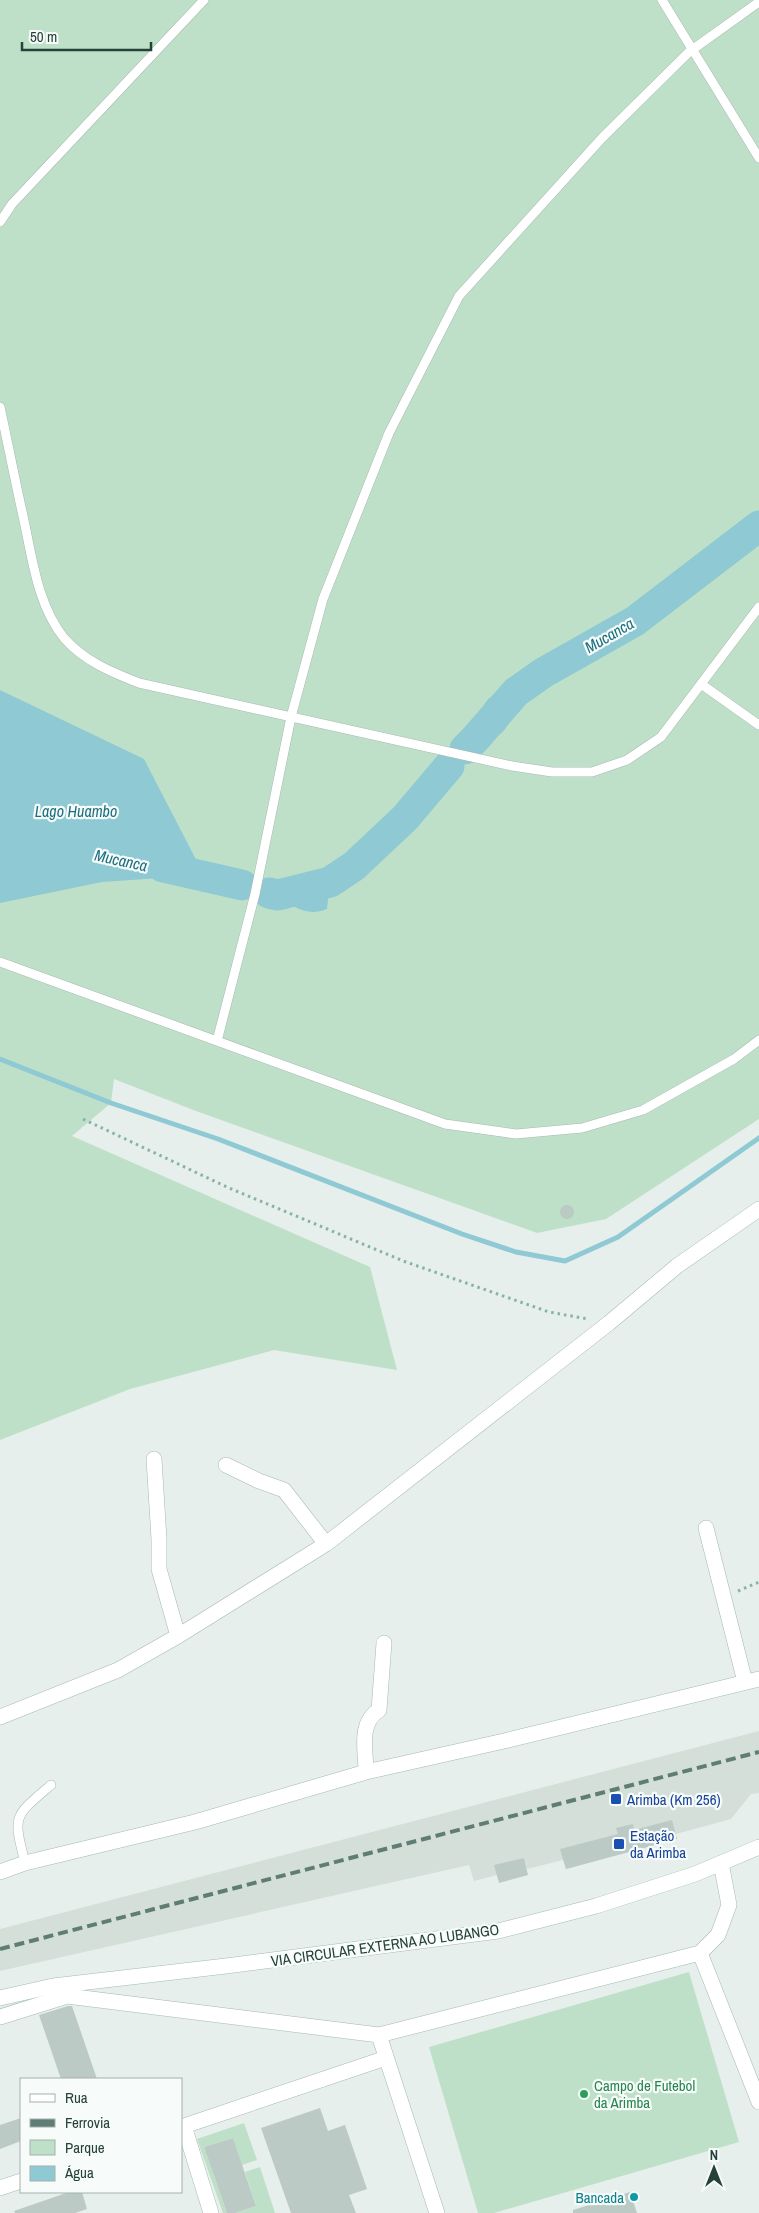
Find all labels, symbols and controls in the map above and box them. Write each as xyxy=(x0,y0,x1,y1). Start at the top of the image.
scale bar xyxy=(22,20,151,52)
text: 50 m xyxy=(30,26,57,47)
water label: Mucanca xyxy=(580,612,638,658)
water label: Lago Huambo xyxy=(35,800,117,822)
water label: Mucanca xyxy=(93,844,149,876)
place label: Arimba (Km 256) xyxy=(626,1789,721,1810)
marker: Arimba (Km 256) xyxy=(609,1792,623,1806)
place label: Estação da Arimba xyxy=(630,1825,686,1863)
marker: Estação da Arimba xyxy=(612,1837,626,1851)
street label: VIA CIRCULAR EXTERNA AO LUBANGO xyxy=(269,1919,501,1971)
place label: Campo de Futebol da Arimba xyxy=(594,2075,695,2113)
legend xyxy=(20,2078,182,2193)
text: Rua xyxy=(65,2087,88,2108)
marker: Campo de Futebol da Arimba xyxy=(578,2088,590,2100)
text: Ferrovia xyxy=(65,2112,110,2133)
text: Parque xyxy=(65,2137,105,2158)
north arrow xyxy=(689,2143,739,2193)
text: N xyxy=(710,2146,718,2164)
text: Água xyxy=(64,2162,94,2183)
place label: Bancada xyxy=(575,2187,624,2208)
marker: Bancada xyxy=(628,2191,640,2203)

